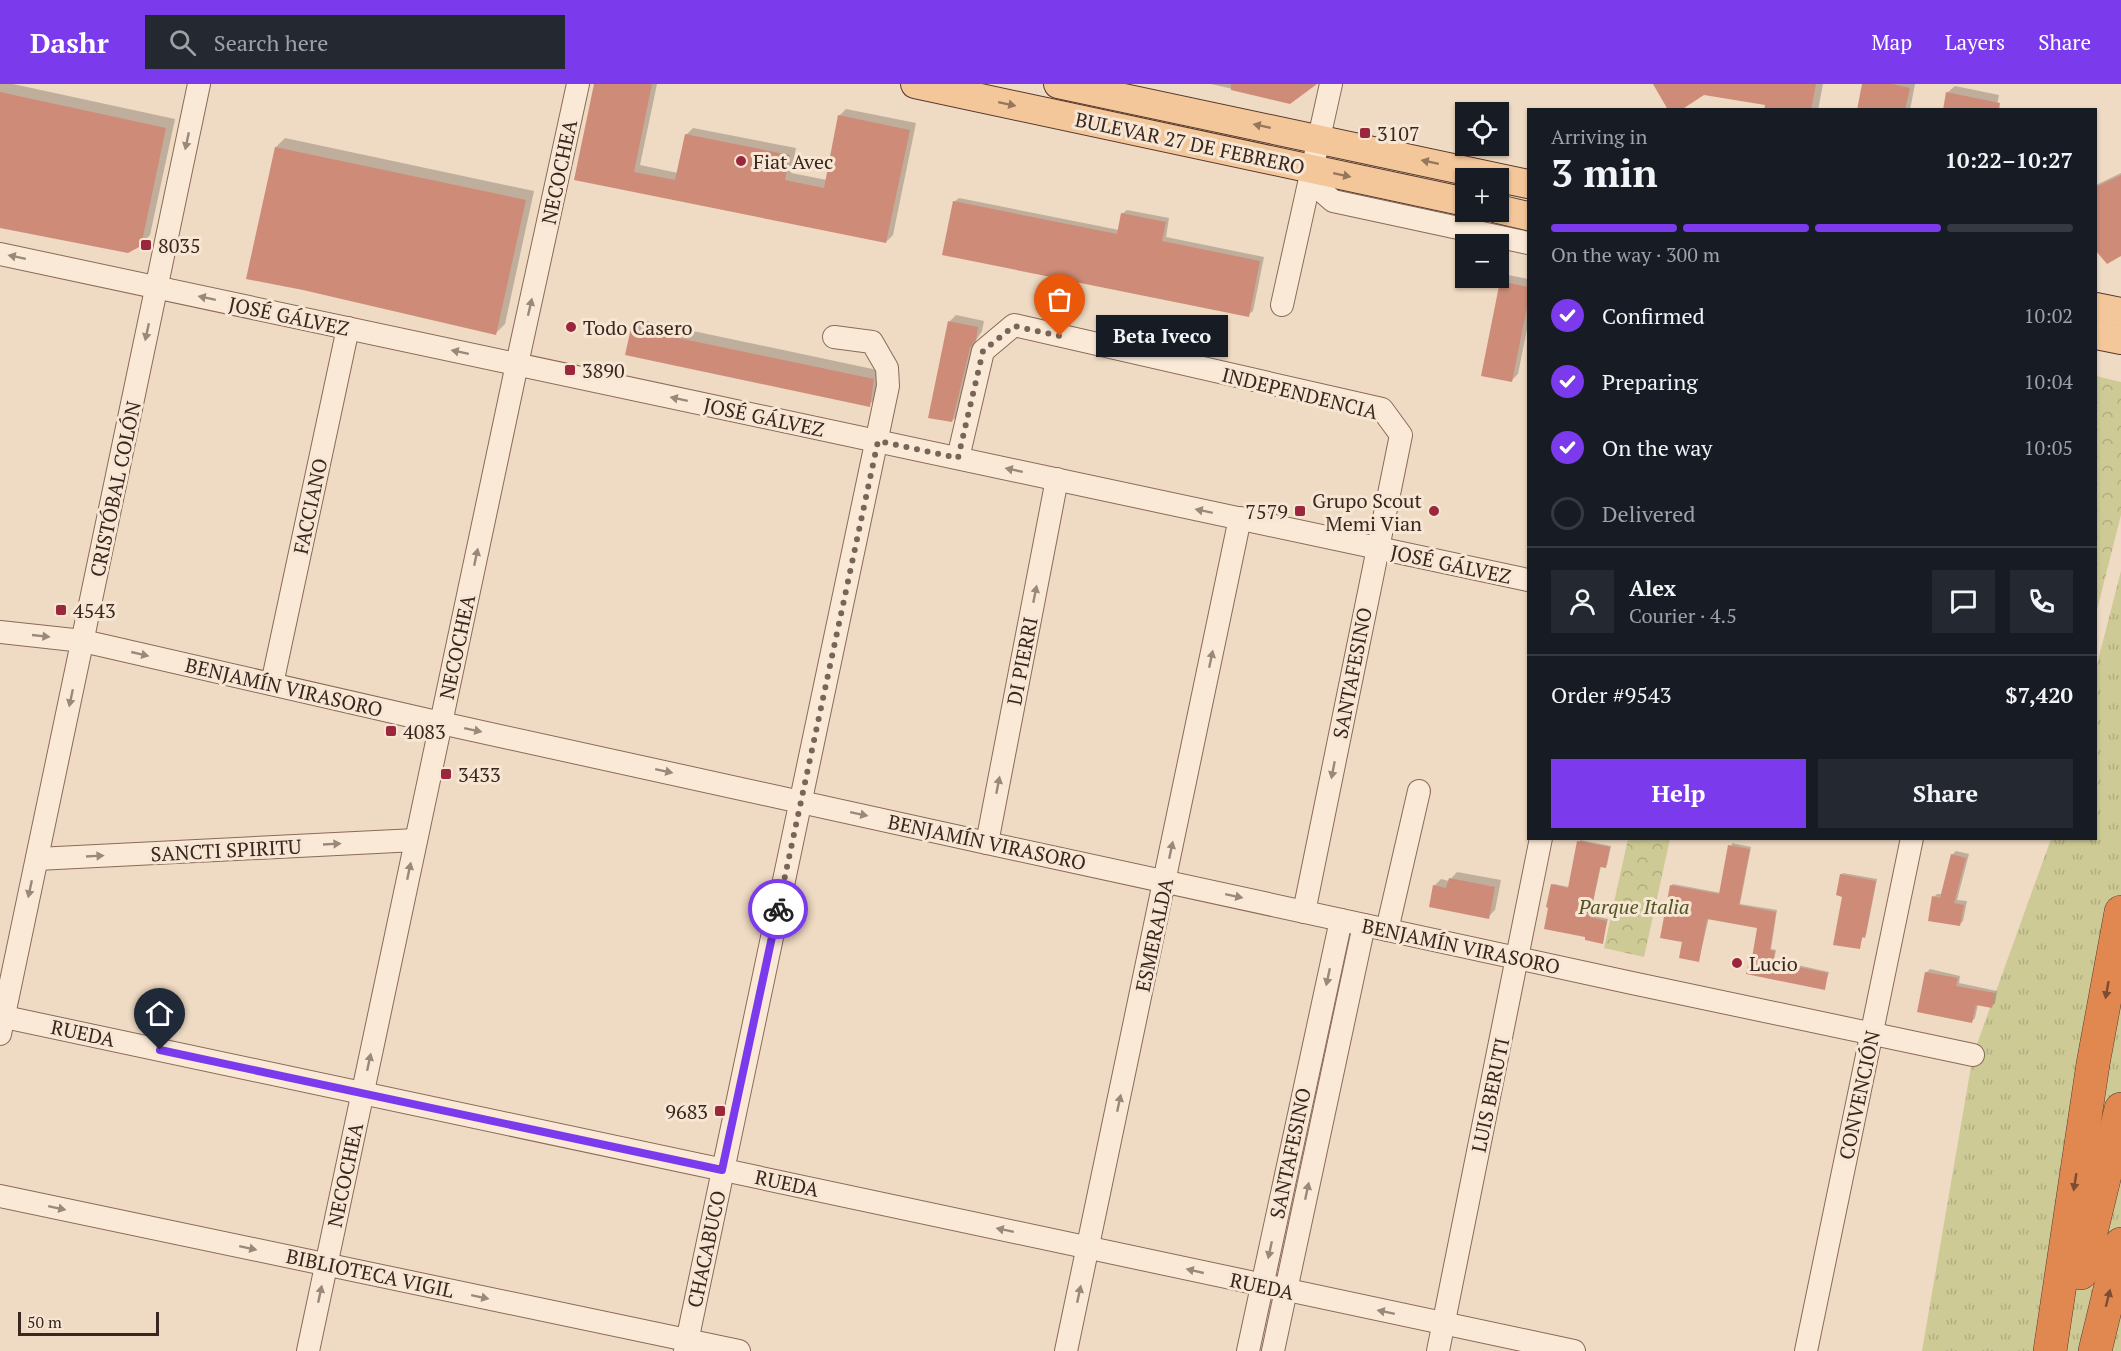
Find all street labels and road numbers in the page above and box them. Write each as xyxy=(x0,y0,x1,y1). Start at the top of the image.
street label: BULEVAR 27 DE FEBRERO xyxy=(1073,105,1307,181)
street label: NECOCHEA xyxy=(535,117,583,227)
street label: JOSÉ GÁLVEZ xyxy=(226,290,352,342)
street label: INDEPENDENCIA xyxy=(1219,361,1381,425)
street label: JOSÉ GÁLVEZ xyxy=(701,391,827,443)
street label: CRISTÓBAL COLÓN xyxy=(83,398,147,579)
street label: FACCIANO xyxy=(287,456,333,556)
street label: JOSÉ GÁLVEZ xyxy=(1388,538,1514,590)
street label: NECOCHEA xyxy=(433,592,481,702)
street label: SANTAFESINO xyxy=(1326,605,1378,741)
street label: DI PIERRI xyxy=(1000,615,1044,707)
street label: BENJAMÍN VIRASORO xyxy=(183,651,385,723)
street label: BENJAMÍN VIRASORO xyxy=(885,808,1089,876)
street label: SANCTI SPIRITU xyxy=(150,833,303,867)
street label: ESMERALDA xyxy=(1129,875,1179,994)
street label: BENJAMÍN VIRASORO xyxy=(1359,912,1563,980)
street label: RUEDA xyxy=(49,1013,118,1053)
street label: CONVENCIÓN xyxy=(1832,1028,1886,1162)
street label: LUIS BERUTI xyxy=(1465,1035,1515,1155)
street label: SANTAFESINO xyxy=(1263,1085,1317,1221)
street label: NECOCHEA xyxy=(321,1120,369,1230)
street label: RUEDA xyxy=(753,1163,822,1203)
street label: CHACABUCO xyxy=(680,1188,732,1310)
street label: BIBLIOTECA VIGIL xyxy=(284,1242,456,1304)
street label: RUEDA xyxy=(1228,1266,1297,1306)

